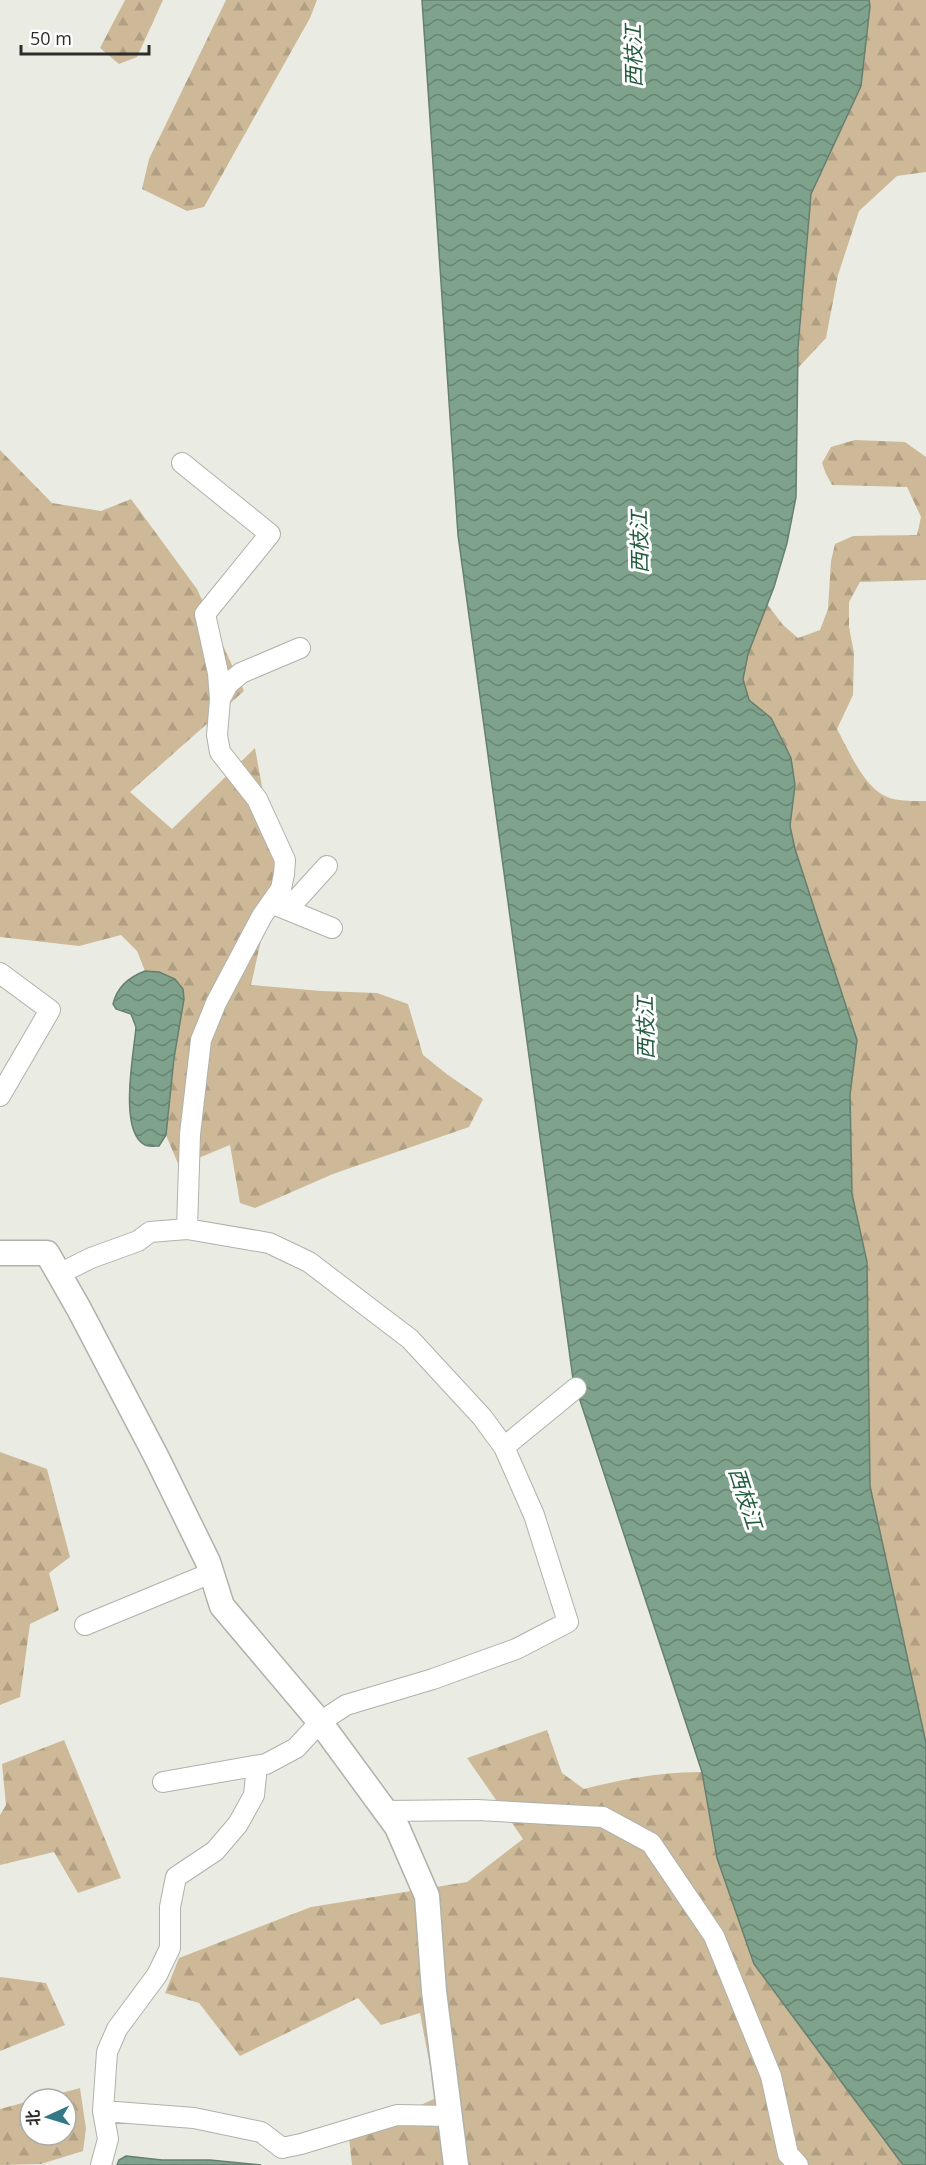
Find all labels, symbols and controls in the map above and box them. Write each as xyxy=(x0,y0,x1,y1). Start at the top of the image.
scale bar xyxy=(21,18,148,56)
water label: 西枝江 xyxy=(618,22,648,88)
text: 50 m xyxy=(30,26,72,50)
water label: 西枝江 xyxy=(624,508,654,574)
water label: 西枝江 xyxy=(630,994,660,1060)
water label: 西枝江 xyxy=(723,1464,770,1534)
north arrow xyxy=(18,2087,78,2147)
text: 北 xyxy=(22,2109,45,2127)

